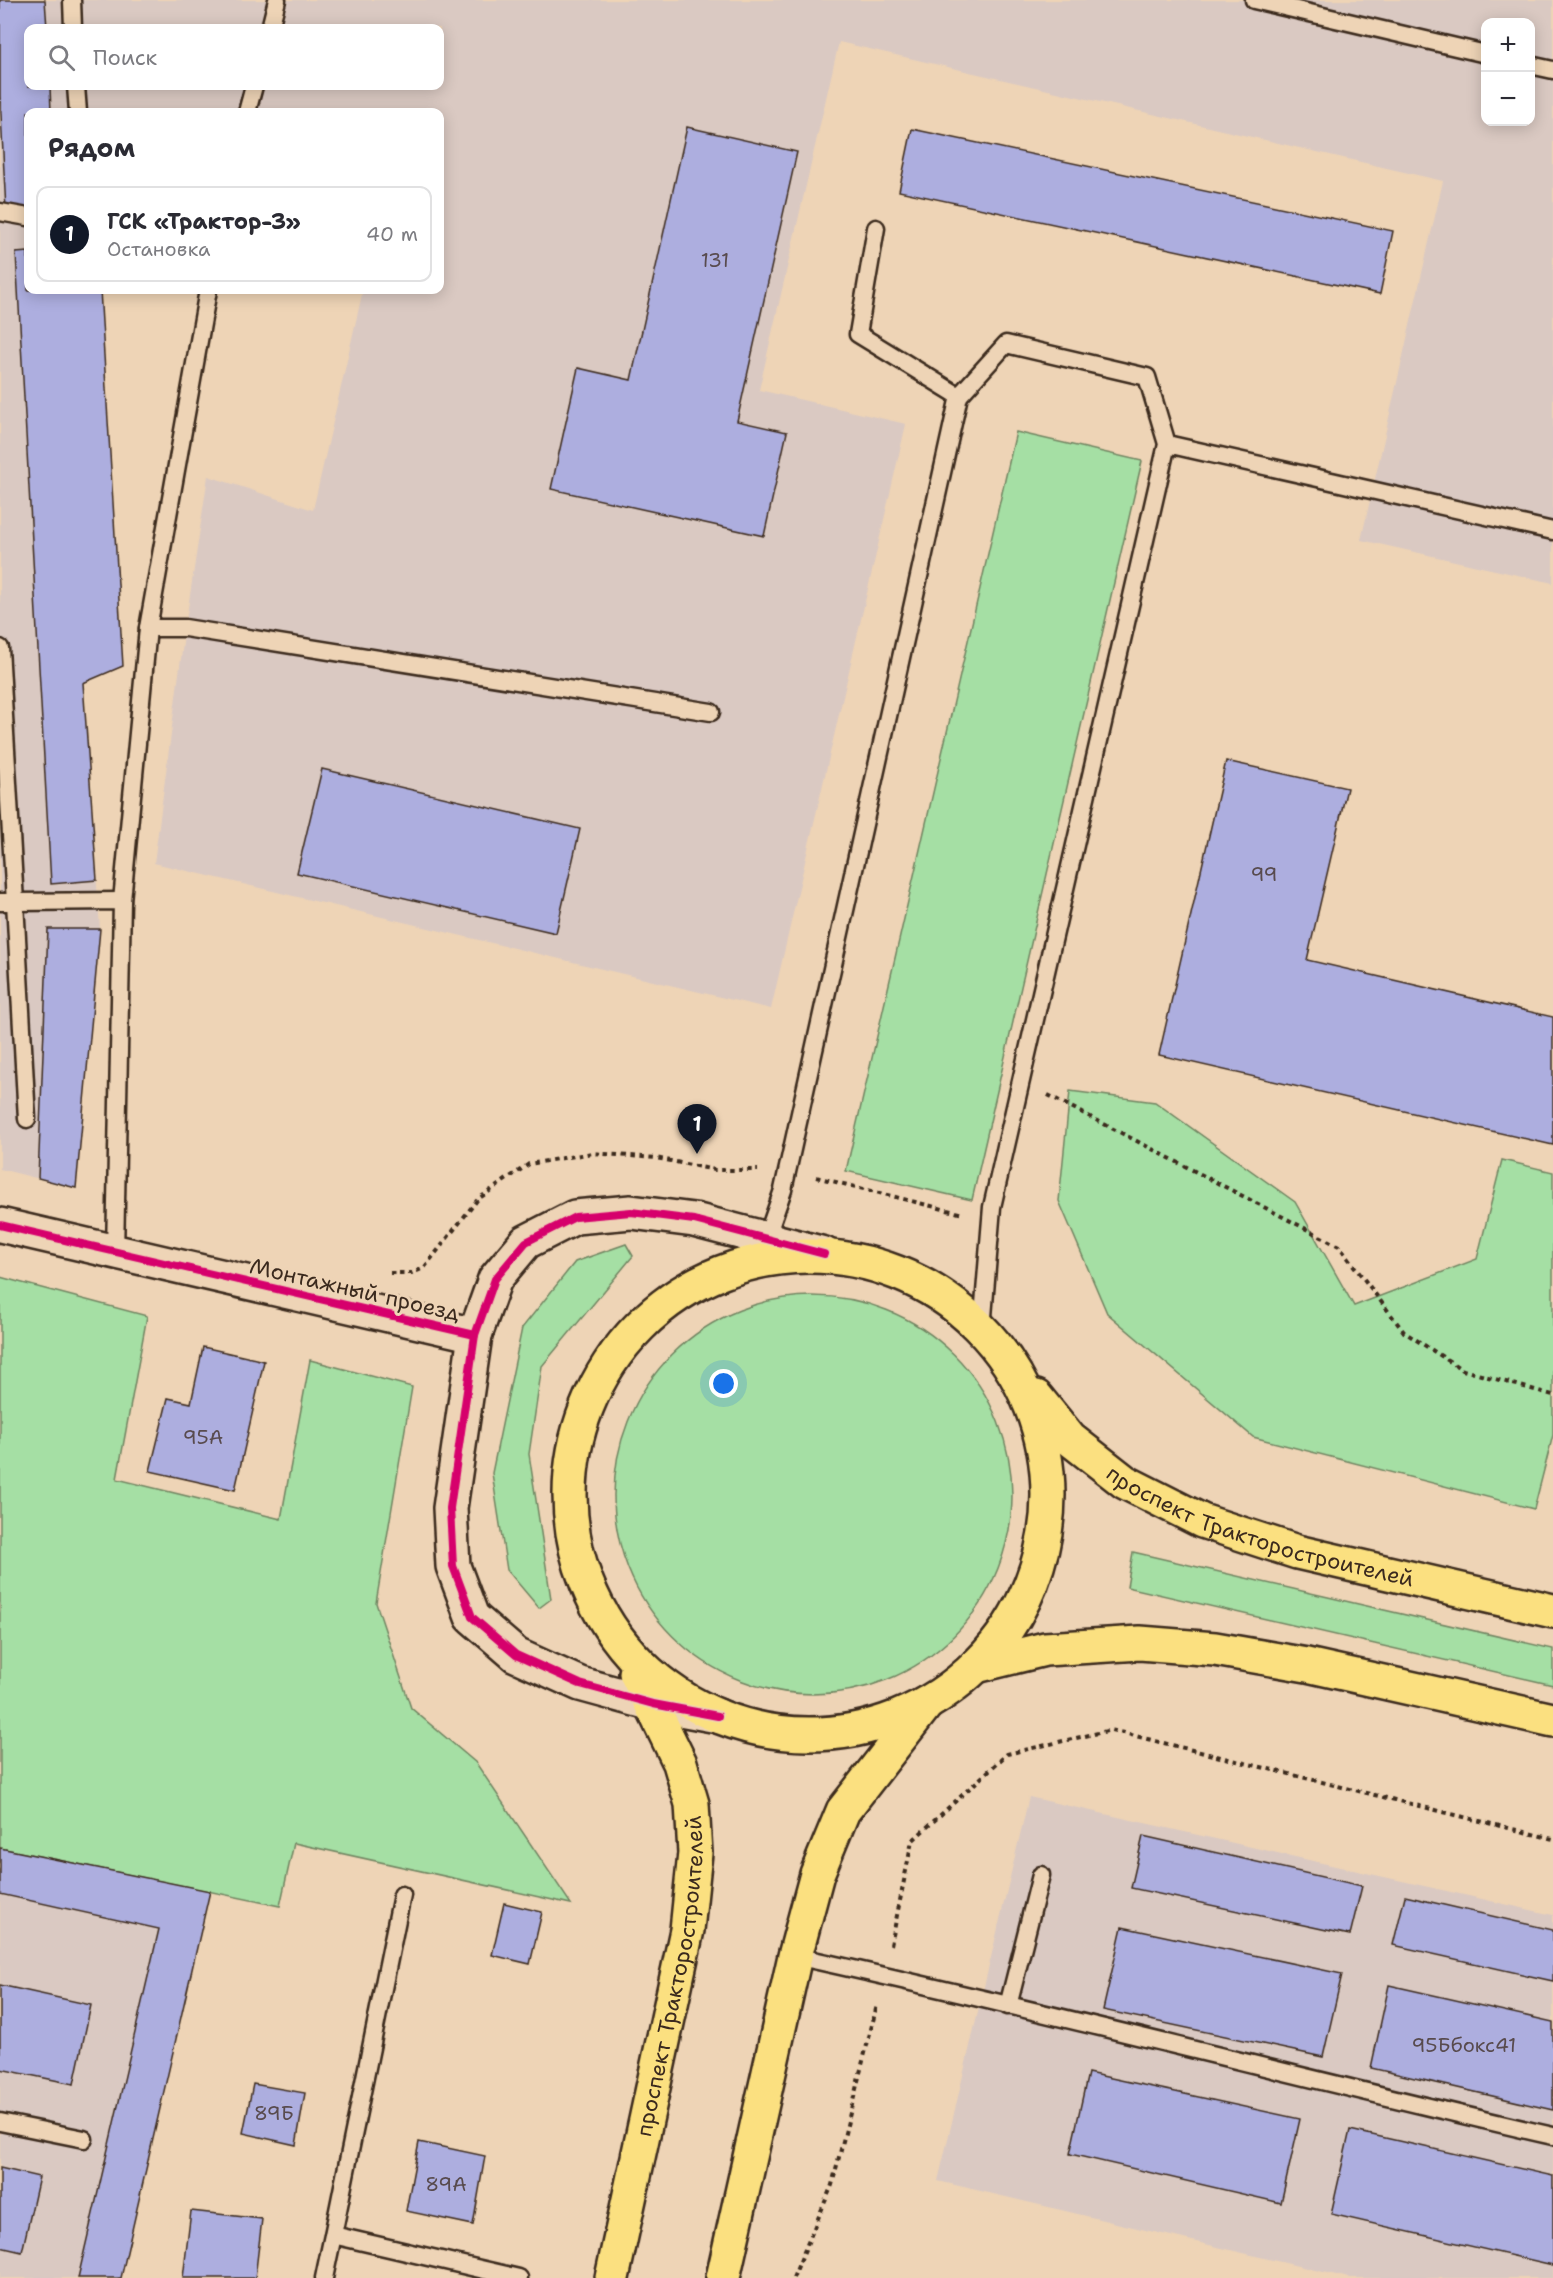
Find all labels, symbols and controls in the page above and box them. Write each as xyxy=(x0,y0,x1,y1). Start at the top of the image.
map controls xyxy=(1481,18,1535,126)
button: + xyxy=(1481,18,1535,72)
search box xyxy=(24,24,444,90)
icon: search xyxy=(45,41,78,74)
text: Поиск xyxy=(93,43,157,72)
button: − xyxy=(1481,72,1535,126)
text: Рядом xyxy=(48,130,135,165)
text: ГСК «Трактор-3» xyxy=(107,207,301,236)
text: 1 xyxy=(65,221,74,247)
text: 40 m xyxy=(366,221,418,247)
text: Остановка xyxy=(107,236,211,262)
house number: 131 xyxy=(701,247,729,273)
house number: 99 xyxy=(1250,861,1278,887)
pin: 1 xyxy=(678,1104,716,1154)
street label: Монтажный проезд xyxy=(247,1251,463,1328)
your location xyxy=(709,1369,738,1398)
house number: 95А xyxy=(183,1424,223,1450)
street label: проспект Тракторостроителей xyxy=(1100,1459,1417,1593)
street label: проспект Тракторостроителей xyxy=(629,1815,710,2139)
house number: 95Ббокс41 xyxy=(1412,2032,1516,2058)
house number: 89Б xyxy=(254,2100,294,2126)
house number: 89А xyxy=(425,2171,467,2197)

